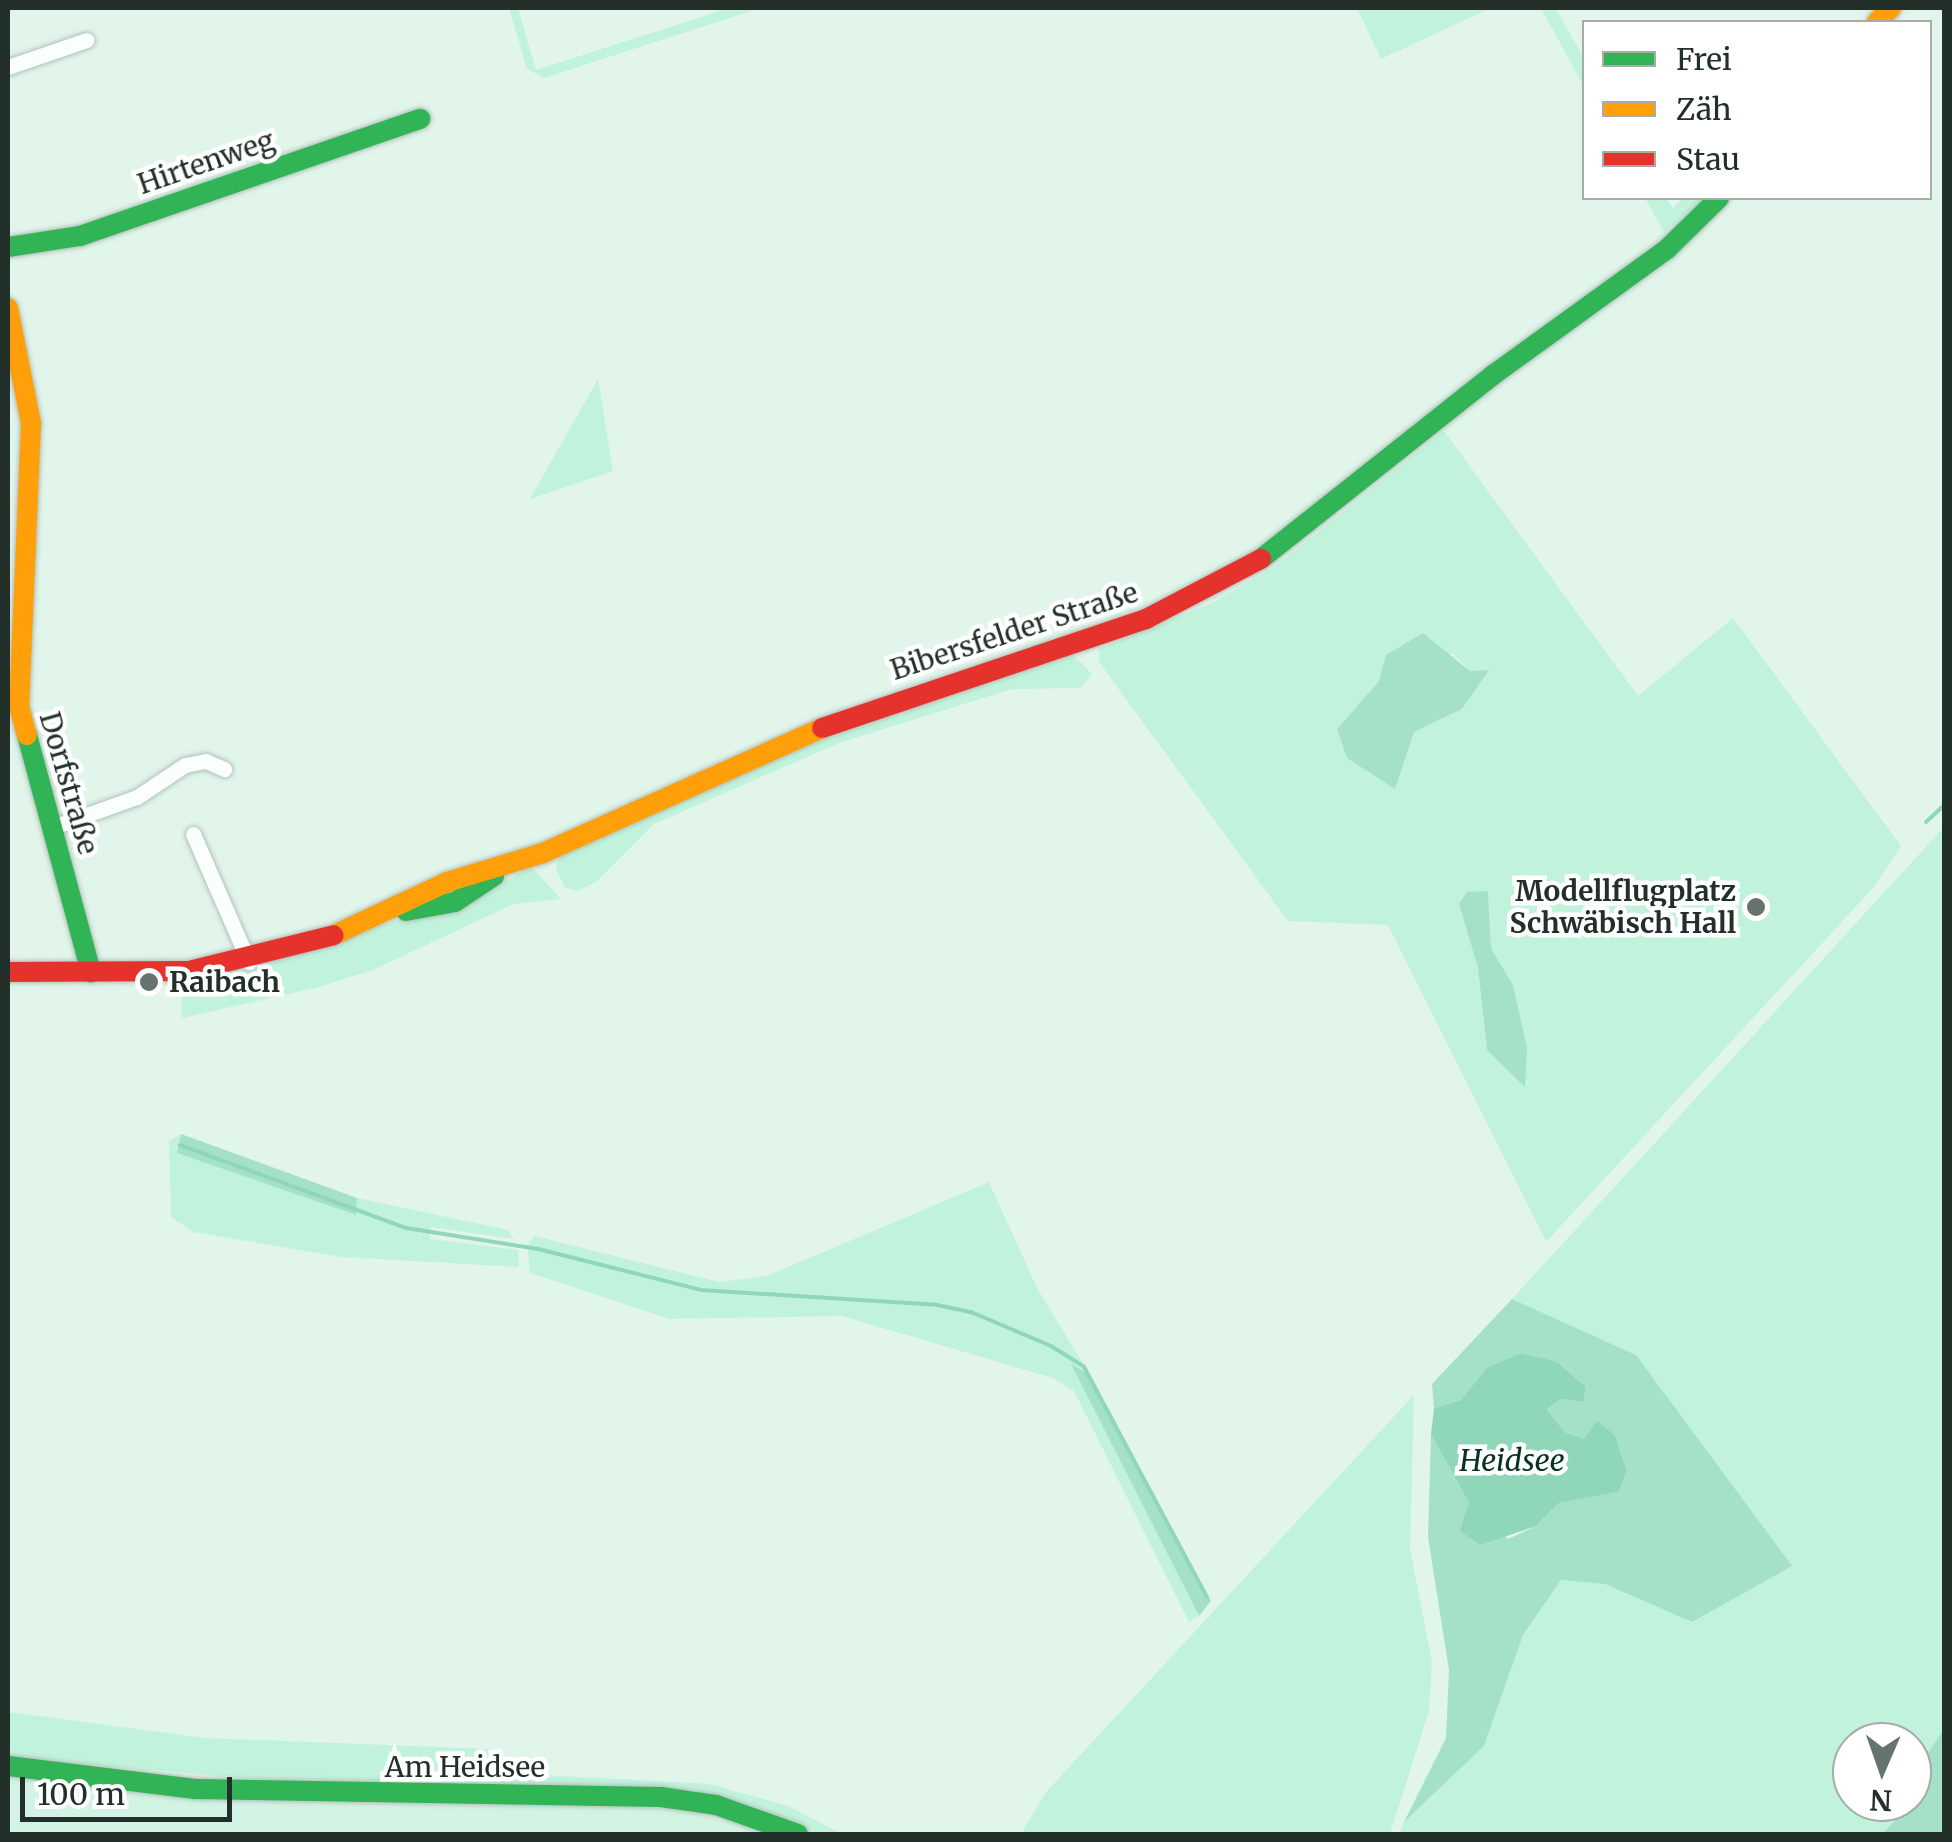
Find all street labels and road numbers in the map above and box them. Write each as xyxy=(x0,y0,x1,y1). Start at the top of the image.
street label: Hirtenweg xyxy=(133,123,279,201)
street label: Bibersfelder Straße xyxy=(886,575,1142,687)
street label: Dorfstraße xyxy=(33,708,105,858)
street label: Am Heidsee xyxy=(385,1750,545,1784)

